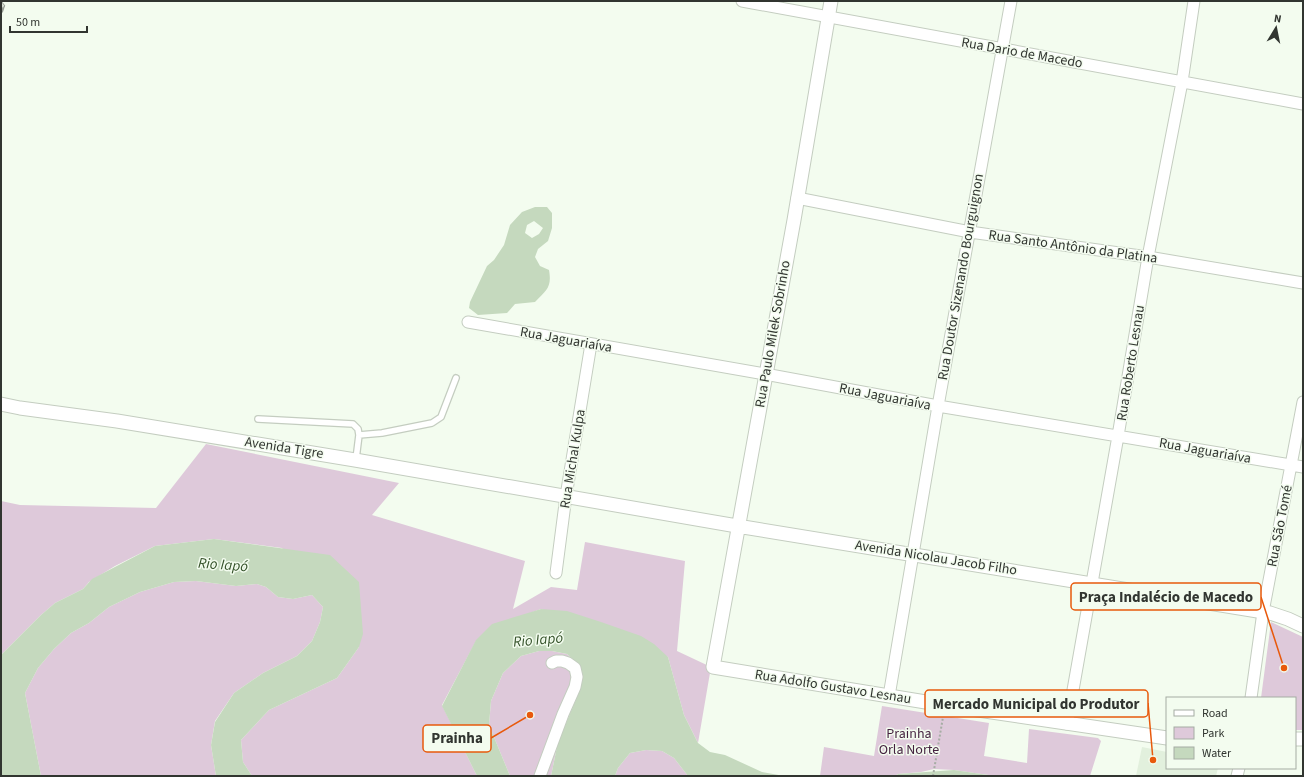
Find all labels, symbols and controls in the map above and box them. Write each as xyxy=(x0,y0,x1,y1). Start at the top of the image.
scale bar xyxy=(10,8,87,34)
north arrow xyxy=(1256,8,1296,48)
text: N xyxy=(1273,11,1283,27)
text: 50 m xyxy=(16,14,40,31)
street label: Rua Dario de Macedo xyxy=(960,32,1084,74)
street label: Rua Doutor Sizenando Bourguignon xyxy=(933,172,989,382)
street label: Rua Santo Antônio da Platina xyxy=(987,225,1159,269)
street label: Rua Paulo Milek Sobrinho xyxy=(750,259,796,409)
street label: Rua Roberto Lesnau xyxy=(1112,304,1150,422)
street label: Rua Jaguariaíva xyxy=(518,322,614,358)
street label: Rua Jaguariaíva xyxy=(837,378,933,416)
street label: Rua Michal Kulpa xyxy=(555,408,591,510)
street label: Avenida Tigre xyxy=(243,432,325,464)
street label: Rua Jaguariaíva xyxy=(1157,433,1253,469)
street label: Rua São Tomé xyxy=(1262,483,1298,569)
street label: Avenida Nicolau Jacob Filho xyxy=(853,535,1019,581)
water label: Rio Iapó xyxy=(197,553,249,577)
callout: Praça Indalécio de Macedo xyxy=(1071,583,1261,610)
text: Praça Indalécio de Macedo xyxy=(1079,587,1253,608)
water label: Rio Iapó xyxy=(512,627,564,653)
street label: Rua Adolfo Gustavo Lesnau xyxy=(753,665,913,709)
callout: Mercado Municipal do Produtor xyxy=(925,690,1148,717)
text: Mercado Municipal do Produtor xyxy=(932,694,1140,715)
legend xyxy=(1166,697,1296,769)
text: Road xyxy=(1202,705,1228,722)
park label: Prainha Orla Norte xyxy=(879,724,939,760)
callout: Prainha xyxy=(423,725,491,752)
text: Park xyxy=(1202,725,1224,742)
text: Prainha xyxy=(431,728,483,749)
text: Water xyxy=(1202,745,1232,762)

